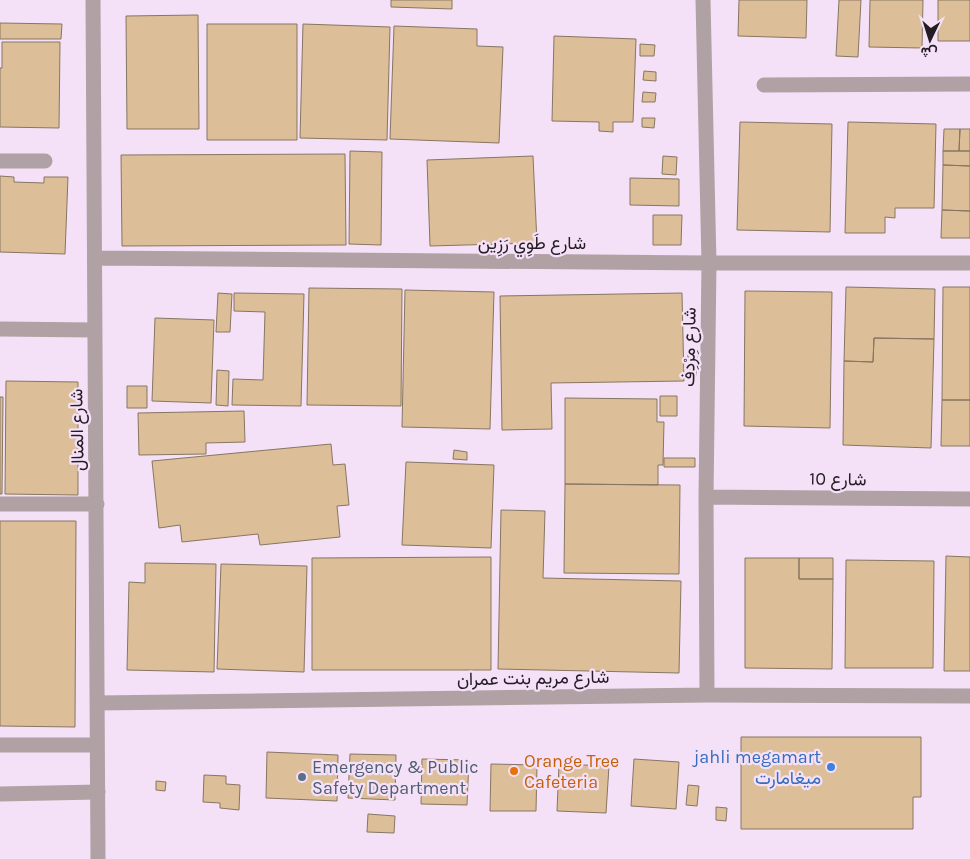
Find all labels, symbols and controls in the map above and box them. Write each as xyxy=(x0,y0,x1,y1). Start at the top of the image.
north arrow xyxy=(905,15,955,65)
text: ش xyxy=(920,43,938,62)
street label: شارع طَوِي رَزِين xyxy=(478,232,586,258)
street label: شارع مِرْدِف xyxy=(677,307,702,387)
street label: شارع المنال xyxy=(65,389,90,471)
street label: شارع 10 xyxy=(809,468,867,491)
street label: شارع مريم بنت عمران xyxy=(457,666,609,691)
place label: jahli megamart ميغامارت xyxy=(692,746,821,789)
place label: Orange Tree Cafeteria xyxy=(524,750,619,793)
place label: Emergency & Public Safety Department xyxy=(312,756,479,799)
marker: jahli megamart ميغامارت xyxy=(825,761,837,773)
marker: Orange Tree Cafeteria xyxy=(508,765,520,777)
marker: Emergency & Public Safety Department xyxy=(296,771,308,783)

